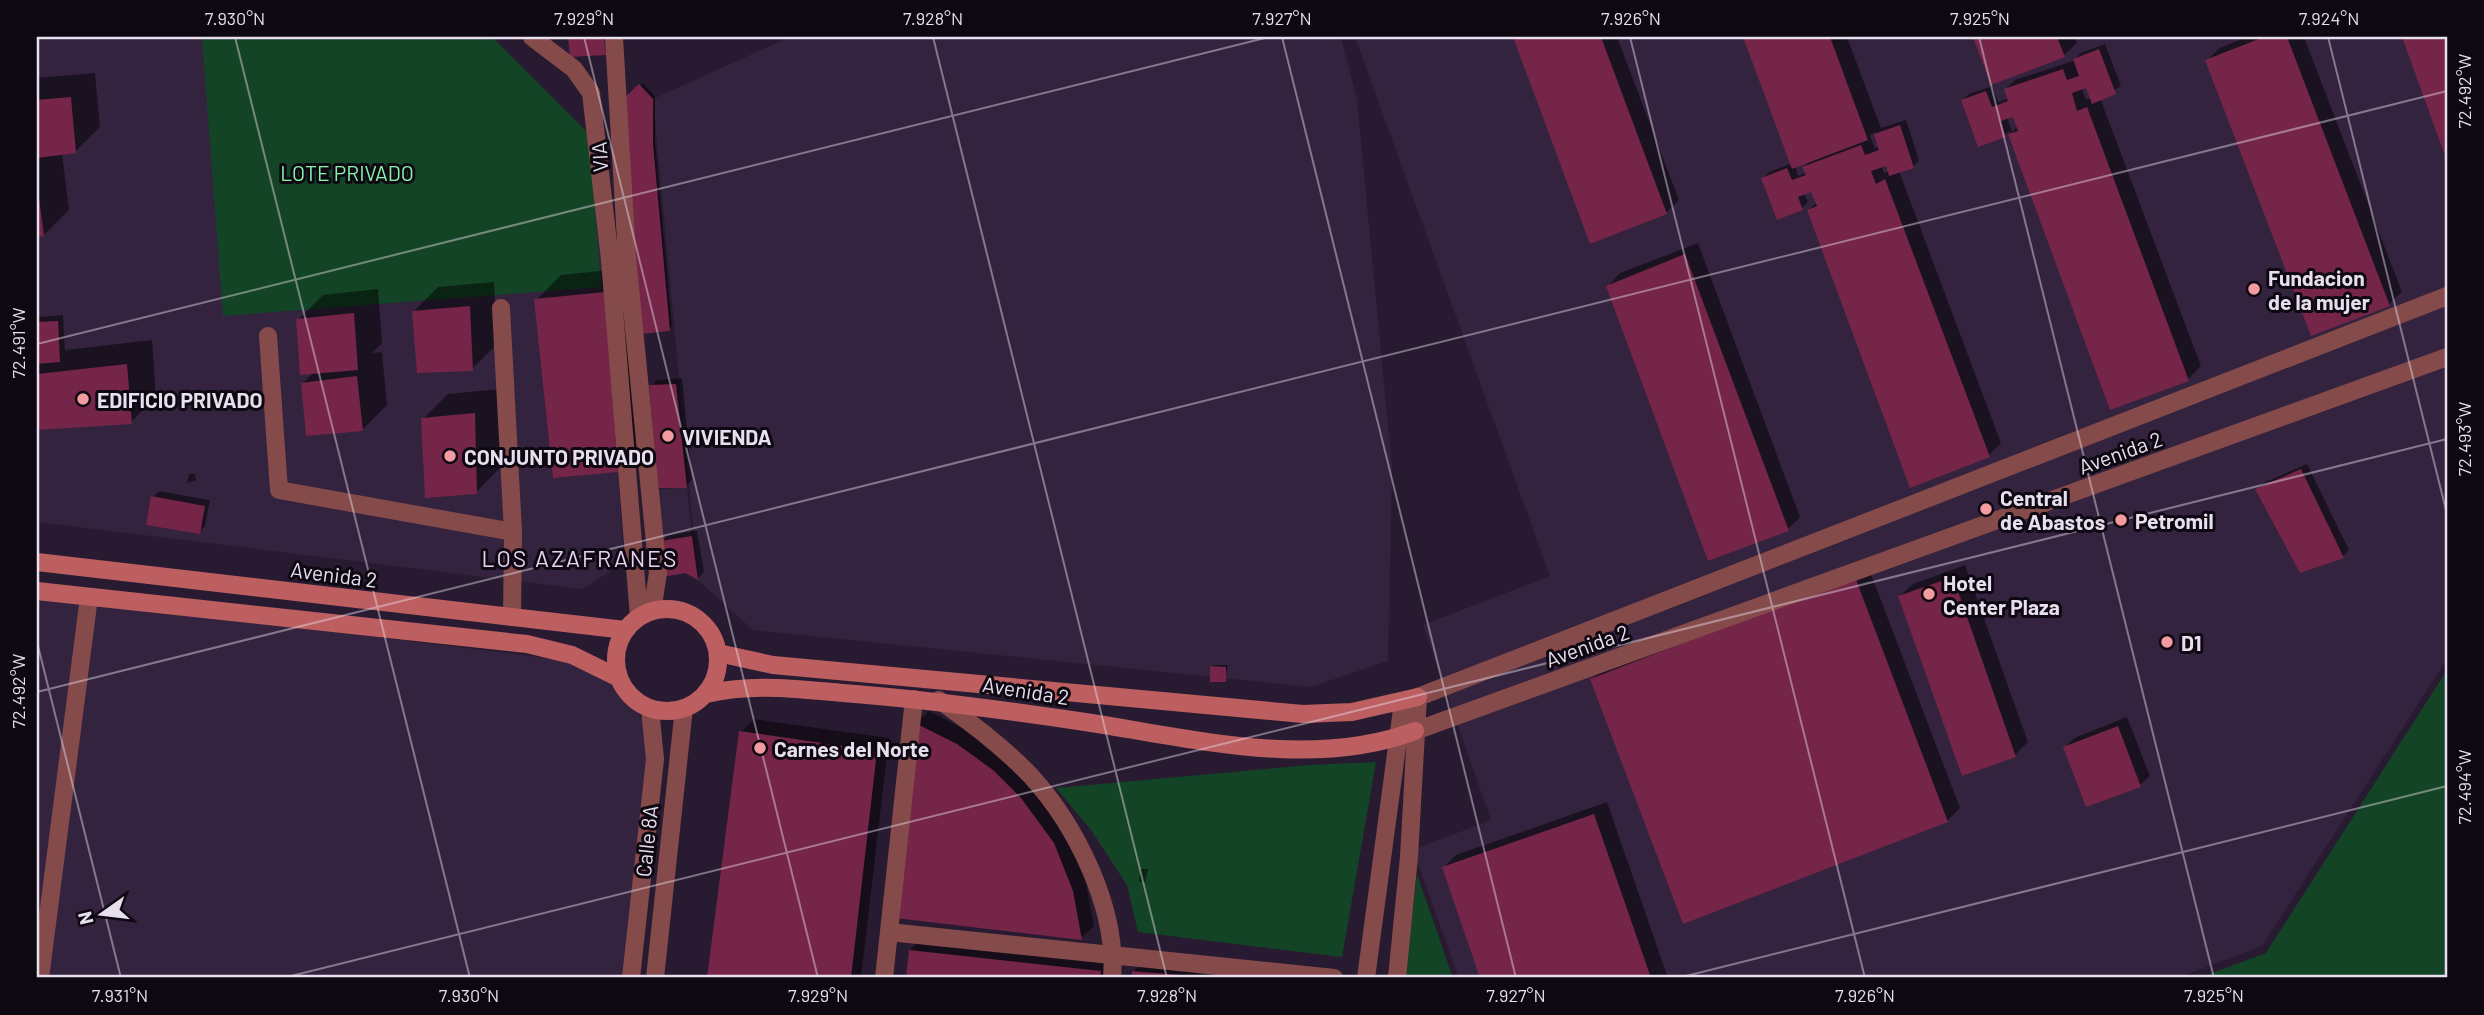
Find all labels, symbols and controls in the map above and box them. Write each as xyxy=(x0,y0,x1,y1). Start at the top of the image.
text: 7.930°N xyxy=(205,7,265,29)
text: 7.929°N xyxy=(554,7,614,29)
text: 7.928°N xyxy=(903,7,963,29)
text: 7.927°N xyxy=(1252,7,1312,29)
text: 7.926°N xyxy=(1601,7,1661,29)
text: 7.925°N xyxy=(1950,7,2010,29)
text: 7.924°N xyxy=(2299,7,2359,29)
text: 72.492°W xyxy=(2453,53,2475,128)
street label: VIA xyxy=(586,141,612,173)
park label: LOTE PRIVADO xyxy=(280,160,414,185)
place label: Fundacion de la mujer xyxy=(2268,265,2370,314)
marker: Fundacion de la mujer xyxy=(2246,281,2262,297)
text: 72.491°W xyxy=(7,307,29,379)
place label: EDIFICIO PRIVADO xyxy=(97,387,263,412)
marker: EDIFICIO PRIVADO xyxy=(75,391,91,407)
text: 72.493°W xyxy=(2453,402,2475,476)
place label: VIVIENDA xyxy=(682,424,772,449)
street label: Avenida 2 xyxy=(2075,425,2165,479)
marker: VIVIENDA xyxy=(660,428,676,444)
place label: CONJUNTO PRIVADO xyxy=(464,444,654,469)
marker: CONJUNTO PRIVADO xyxy=(442,448,458,464)
place label: Central de Abastos xyxy=(2000,485,2105,534)
marker: Central de Abastos xyxy=(1978,501,1994,517)
place label: Petromil xyxy=(2135,508,2214,533)
marker: Petromil xyxy=(2113,512,2129,528)
district label: LOS AZAFRANES xyxy=(482,544,678,572)
street label: Avenida 2 xyxy=(289,556,379,592)
place label: Hotel Center Plaza xyxy=(1943,570,2060,619)
marker: Hotel Center Plaza xyxy=(1921,586,1937,602)
street label: Avenida 2 xyxy=(1542,618,1632,672)
place label: D1 xyxy=(2181,630,2201,655)
marker: D1 xyxy=(2159,634,2175,650)
text: 72.492°W xyxy=(7,653,29,728)
street label: Avenida 2 xyxy=(981,671,1071,709)
place label: Carnes del Norte xyxy=(774,736,929,761)
marker: Carnes del Norte xyxy=(752,740,768,756)
text: 72.494°W xyxy=(2453,749,2475,825)
street label: Calle 8A xyxy=(630,804,662,878)
north arrow xyxy=(66,878,136,948)
text: N xyxy=(72,909,98,927)
text: 7.931°N xyxy=(92,984,148,1006)
text: 7.930°N xyxy=(439,984,499,1006)
text: 7.929°N xyxy=(788,984,848,1006)
text: 7.928°N xyxy=(1137,984,1197,1006)
text: 7.927°N xyxy=(1486,984,1546,1006)
text: 7.926°N xyxy=(1835,984,1895,1006)
text: 7.925°N xyxy=(2184,984,2244,1006)

